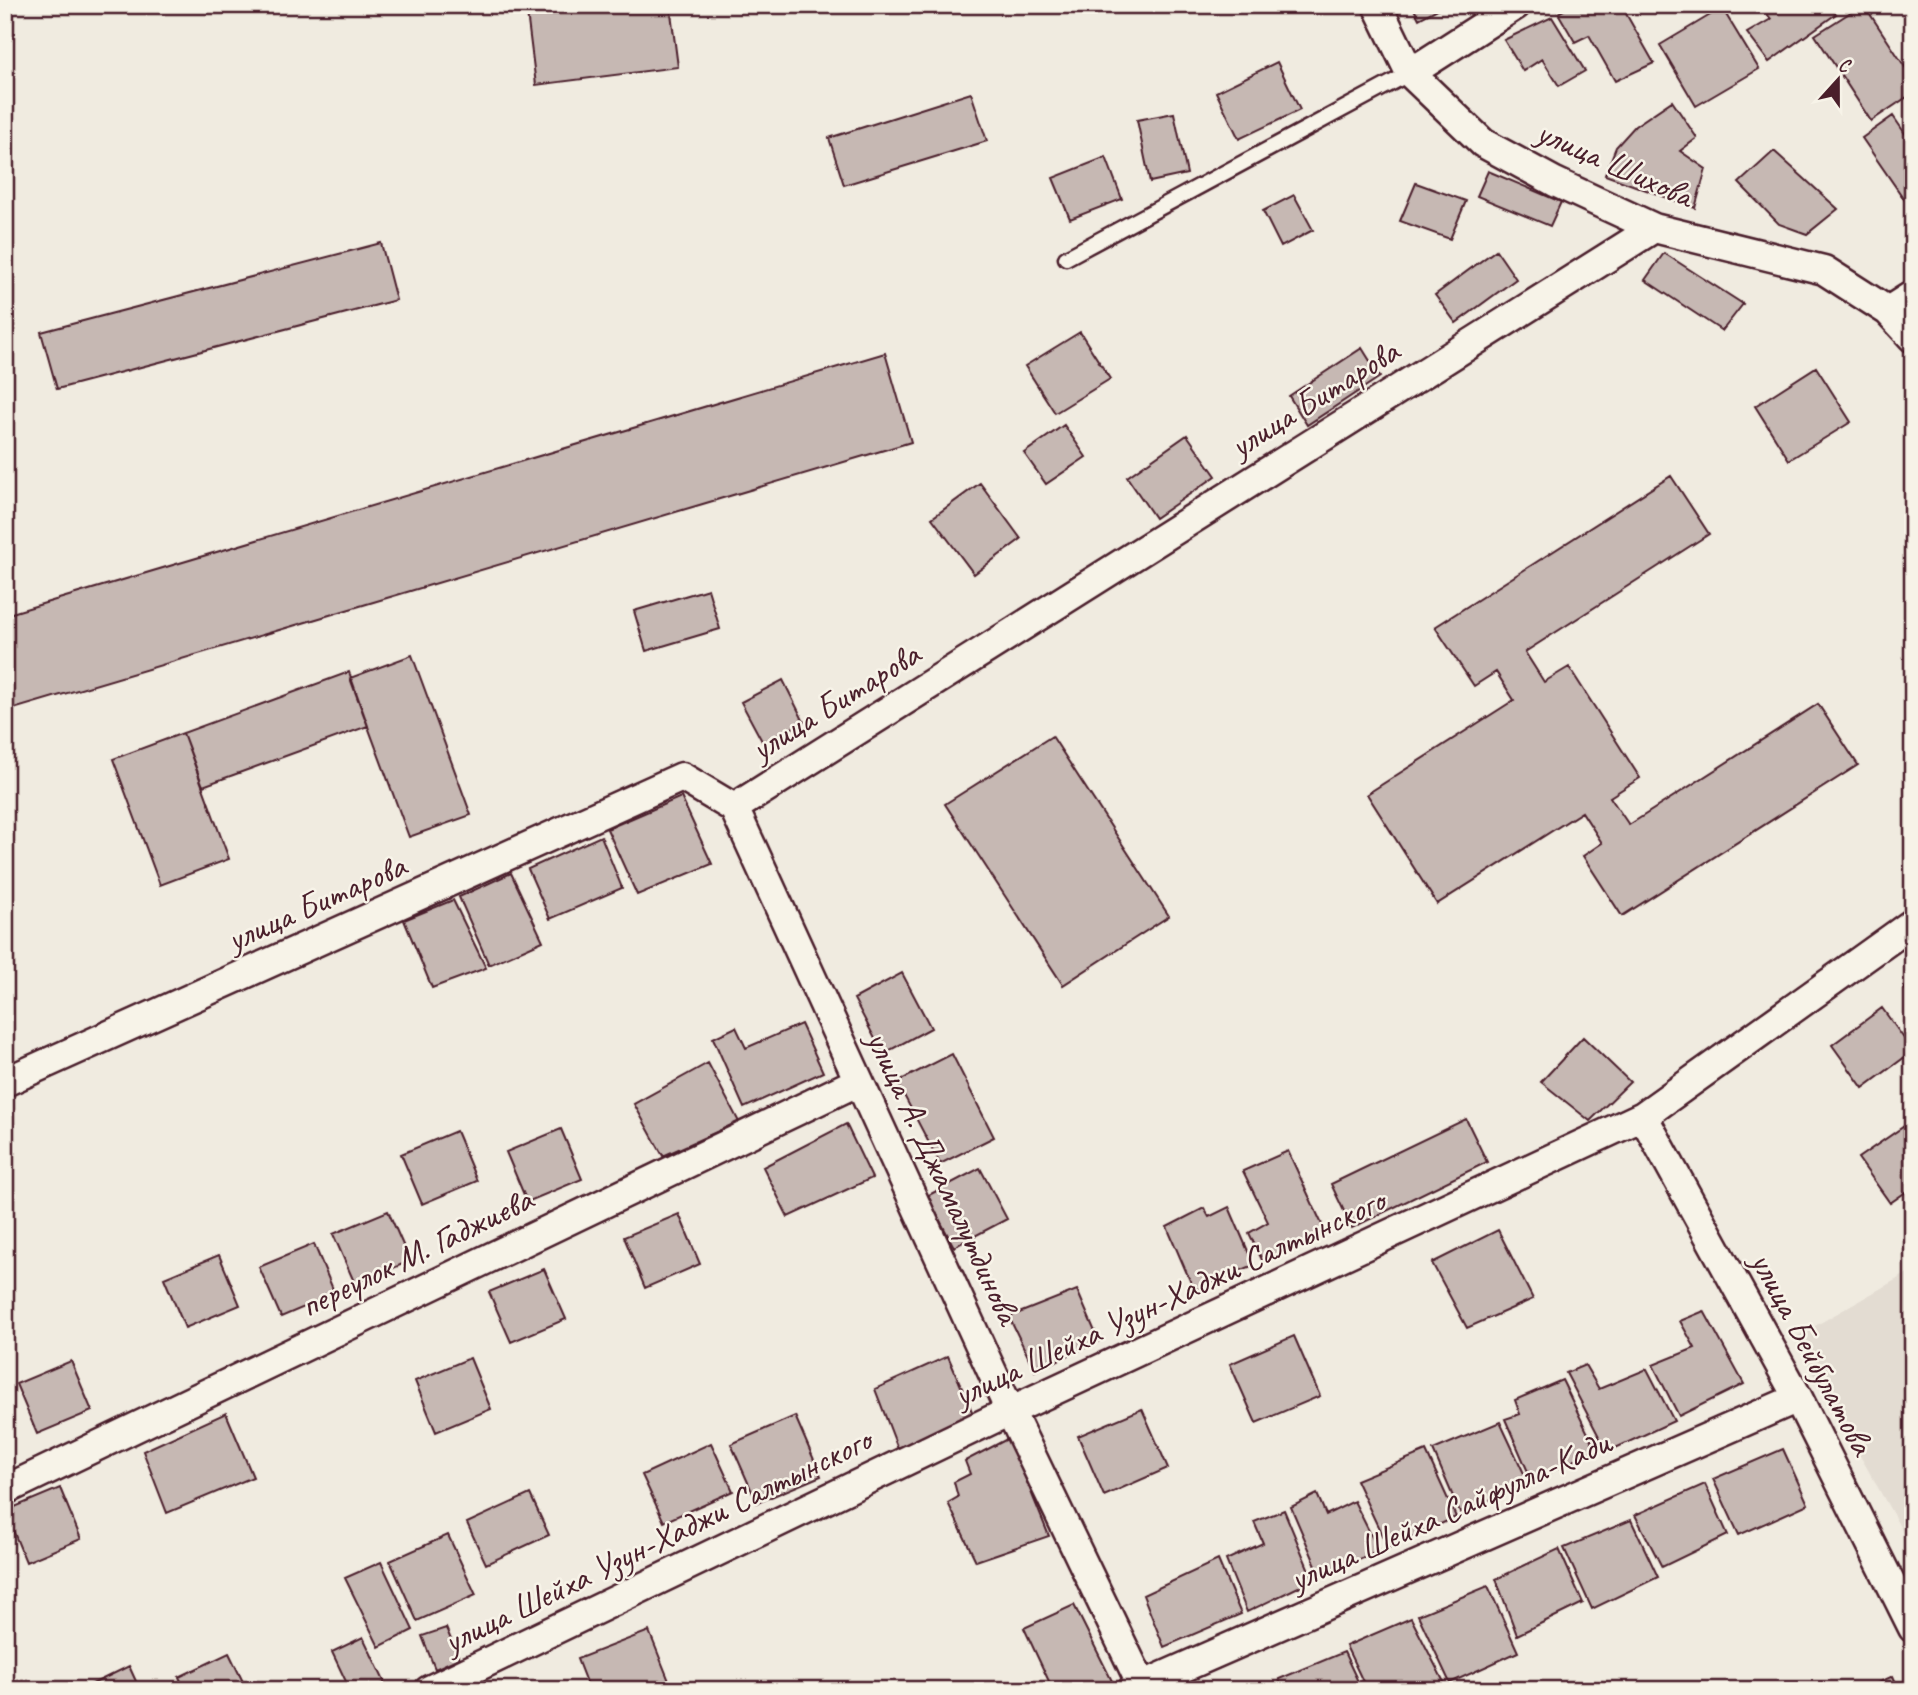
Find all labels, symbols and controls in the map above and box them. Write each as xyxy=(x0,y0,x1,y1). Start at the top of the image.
north arrow xyxy=(1802,46,1872,116)
text: С xyxy=(1835,52,1855,79)
street label: улица Шихова xyxy=(1528,108,1702,219)
street label: улица Битарова xyxy=(1220,327,1409,469)
street label: улица Битарова xyxy=(741,630,930,772)
street label: улица Битарова xyxy=(218,842,415,963)
street label: улица А. Джамалутдинова xyxy=(855,1022,1032,1333)
street label: переулок М. Гаджиева xyxy=(293,1176,542,1328)
street label: улица Шейха Узун-Хаджи Салтынского xyxy=(945,1176,1395,1418)
street label: улица Бейбулатова xyxy=(1739,1242,1886,1465)
street label: улица Шейха Узун-Хаджи Салтынского xyxy=(434,1416,882,1665)
street label: улица Шейха Сайфулла-Кади xyxy=(1281,1418,1620,1602)

